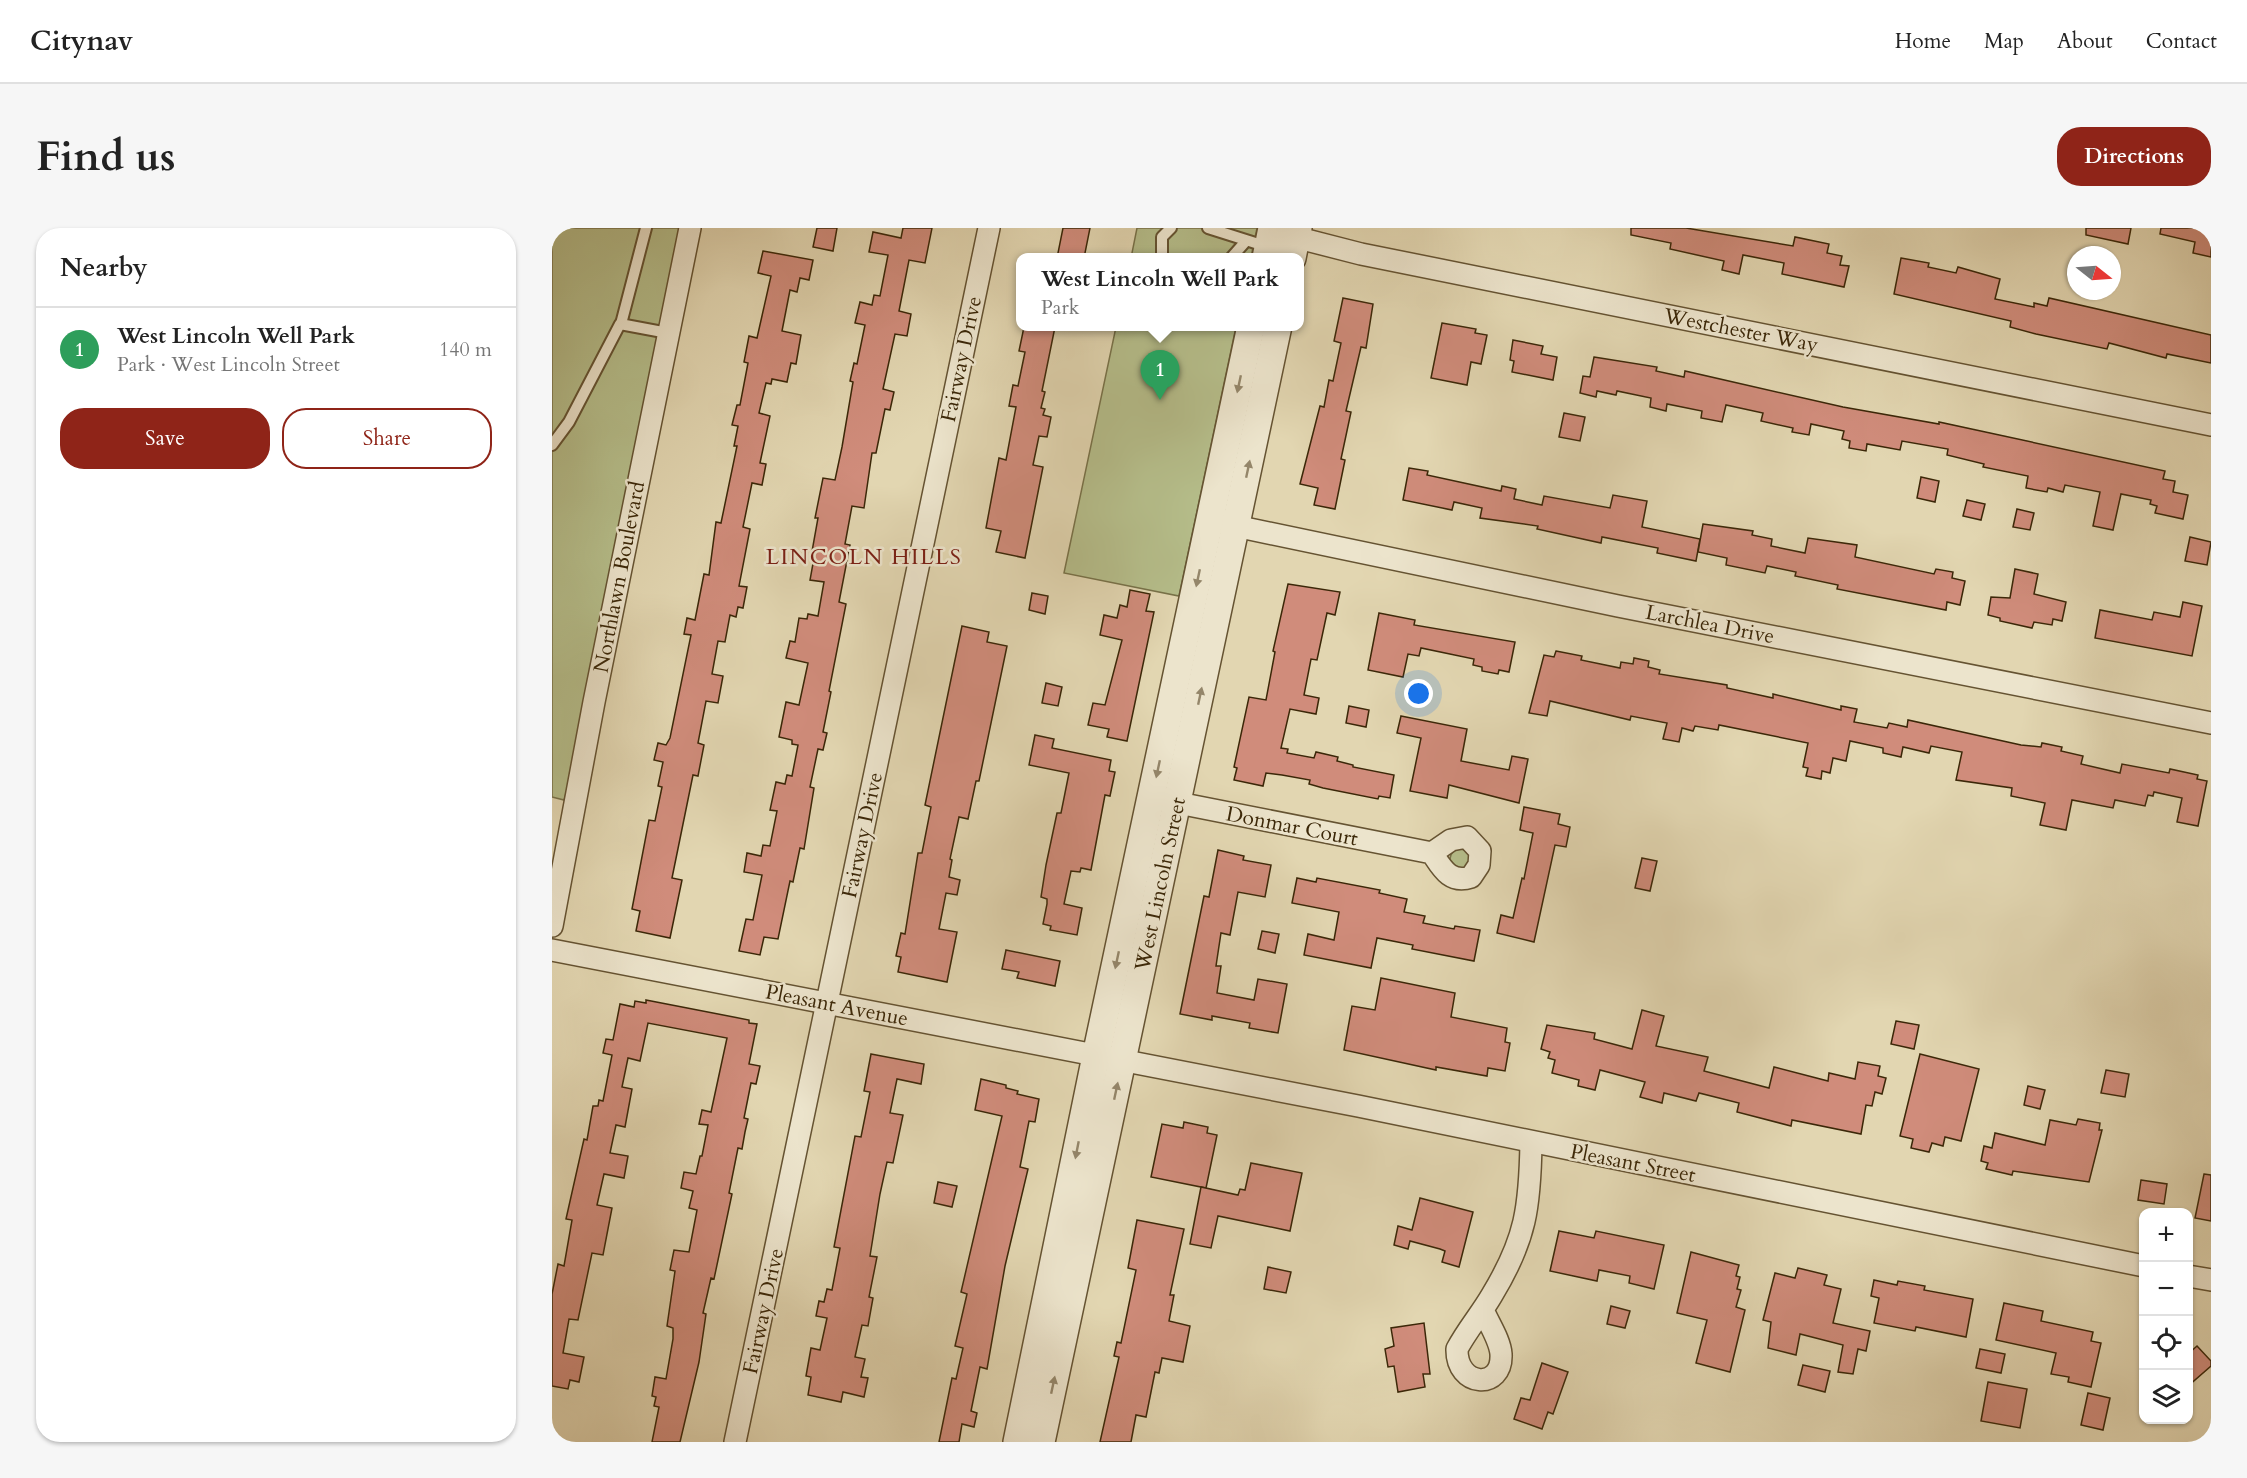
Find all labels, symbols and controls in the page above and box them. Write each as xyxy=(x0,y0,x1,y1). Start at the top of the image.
text: Citynav xyxy=(30,22,133,60)
text: Home xyxy=(1895,27,1951,56)
text: Map xyxy=(1984,27,2024,56)
text: About xyxy=(2057,27,2113,56)
text: Contact xyxy=(2146,27,2217,56)
button: Directions xyxy=(2057,127,2211,186)
text: Find us xyxy=(36,128,176,185)
north arrow xyxy=(2067,246,2121,300)
text: Nearby xyxy=(60,250,148,285)
popup xyxy=(1016,253,1304,331)
text: West Lincoln Well Park xyxy=(1041,264,1279,294)
street label: Fairway Drive xyxy=(934,293,989,425)
text: Park xyxy=(1041,294,1079,321)
street label: Westchester Way xyxy=(1660,301,1821,360)
text: West Lincoln Well Park xyxy=(117,321,355,351)
text: 1 xyxy=(74,336,85,363)
text: 140 m xyxy=(439,336,492,363)
pin: 1 xyxy=(1140,350,1180,400)
text: Park · West Lincoln Street xyxy=(117,351,340,378)
one-way arrow xyxy=(1234,374,1243,393)
button: Save xyxy=(60,408,270,469)
button: Share xyxy=(282,408,492,469)
one-way arrow xyxy=(1243,459,1253,478)
street label: Northlawn Boulevard xyxy=(587,479,652,675)
district label: LINCOLN HILLS xyxy=(766,542,962,572)
one-way arrow xyxy=(1193,569,1202,588)
street label: Larchlea Drive xyxy=(1643,598,1777,651)
your location xyxy=(1404,679,1433,708)
one-way arrow xyxy=(1196,687,1205,706)
one-way arrow xyxy=(1153,760,1162,779)
street label: Fairway Drive xyxy=(835,769,890,901)
street label: West Lincoln Street xyxy=(1128,794,1193,975)
street label: Donmar Court xyxy=(1224,799,1361,854)
one-way arrow xyxy=(1112,950,1121,969)
street label: Pleasant Avenue xyxy=(763,977,911,1034)
one-way arrow xyxy=(1112,1082,1121,1101)
street label: Pleasant Street xyxy=(1568,1137,1698,1190)
one-way arrow xyxy=(1072,1141,1081,1160)
map controls xyxy=(2139,1208,2193,1424)
button: + xyxy=(2139,1208,2193,1262)
street label: Fairway Drive xyxy=(736,1245,791,1377)
button: − xyxy=(2139,1262,2193,1316)
button: locate xyxy=(2139,1316,2193,1370)
button: layers xyxy=(2139,1370,2193,1424)
one-way arrow xyxy=(1049,1375,1058,1394)

